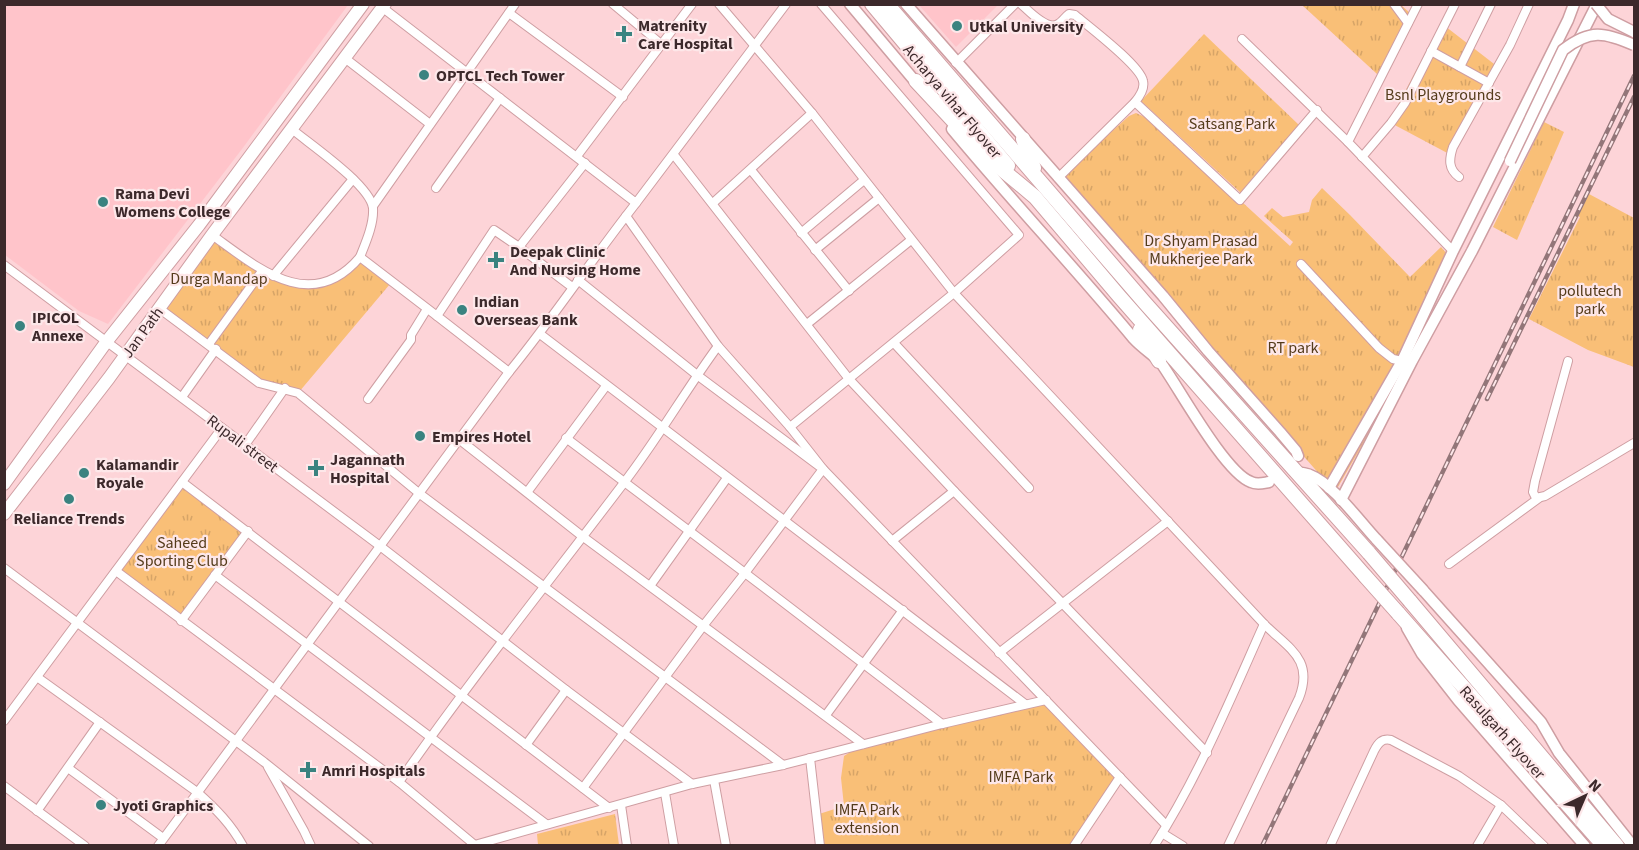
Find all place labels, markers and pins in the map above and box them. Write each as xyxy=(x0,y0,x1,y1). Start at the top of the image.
place label: Matrenity Care Hospital xyxy=(638,15,733,55)
place label: Utkal University xyxy=(969,16,1084,38)
marker: Utkal University xyxy=(950,19,964,33)
marker: Matrenity Care Hospital xyxy=(615,25,633,43)
place label: OPTCL Tech Tower xyxy=(436,65,565,87)
marker: OPTCL Tech Tower xyxy=(417,68,431,82)
place label: Rama Devi Womens College xyxy=(115,183,230,223)
marker: Rama Devi Womens College xyxy=(96,195,110,209)
place label: Deepak Clinic And Nursing Home xyxy=(509,241,641,281)
marker: Deepak Clinic And Nursing Home xyxy=(487,251,505,269)
place label: Indian Overseas Bank xyxy=(474,291,578,331)
marker: Indian Overseas Bank xyxy=(455,303,469,317)
place label: IPICOL Annexe xyxy=(31,307,84,347)
marker: IPICOL Annexe xyxy=(13,319,27,333)
place label: Empires Hotel xyxy=(432,426,531,448)
marker: Empires Hotel xyxy=(413,429,427,443)
place label: Jagannath Hospital xyxy=(330,449,405,489)
place label: Kalamandir Royale xyxy=(96,454,179,494)
marker: Jagannath Hospital xyxy=(307,459,325,477)
marker: Kalamandir Royale xyxy=(77,466,91,480)
marker: Reliance Trends xyxy=(62,492,76,506)
place label: Reliance Trends xyxy=(13,508,125,530)
place label: Amri Hospitals xyxy=(321,760,425,782)
marker: Amri Hospitals xyxy=(299,761,317,779)
place label: Jyoti Graphics xyxy=(113,795,213,817)
marker: Jyoti Graphics xyxy=(94,798,108,812)

